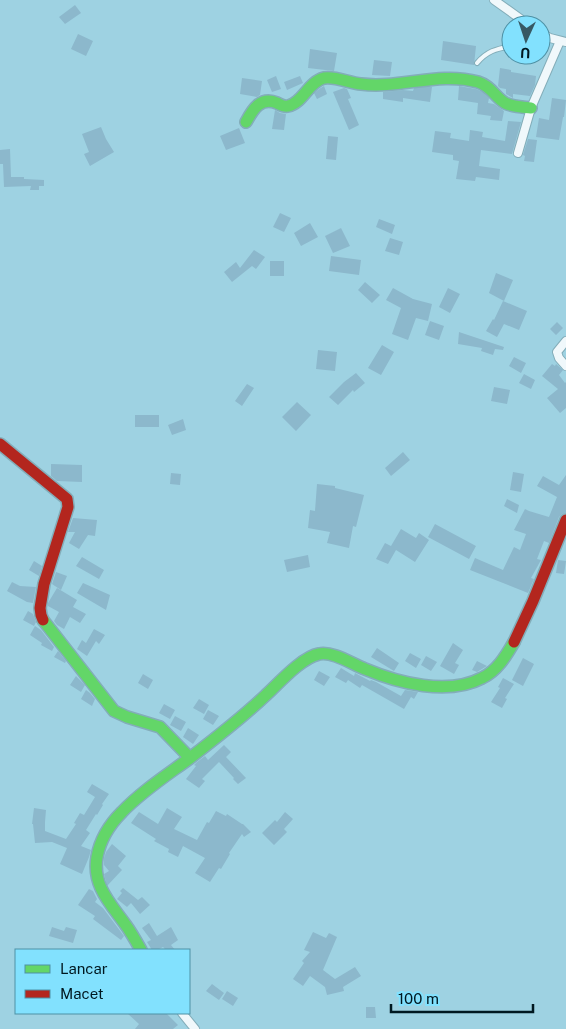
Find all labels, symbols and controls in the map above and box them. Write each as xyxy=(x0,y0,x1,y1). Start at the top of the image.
north arrow xyxy=(501,15,551,65)
text: U xyxy=(520,45,531,61)
legend xyxy=(15,949,190,1014)
text: Lancar xyxy=(60,960,108,977)
scale bar xyxy=(391,982,534,1014)
text: Macet xyxy=(60,985,104,1002)
text: 100 m xyxy=(398,990,439,1007)

